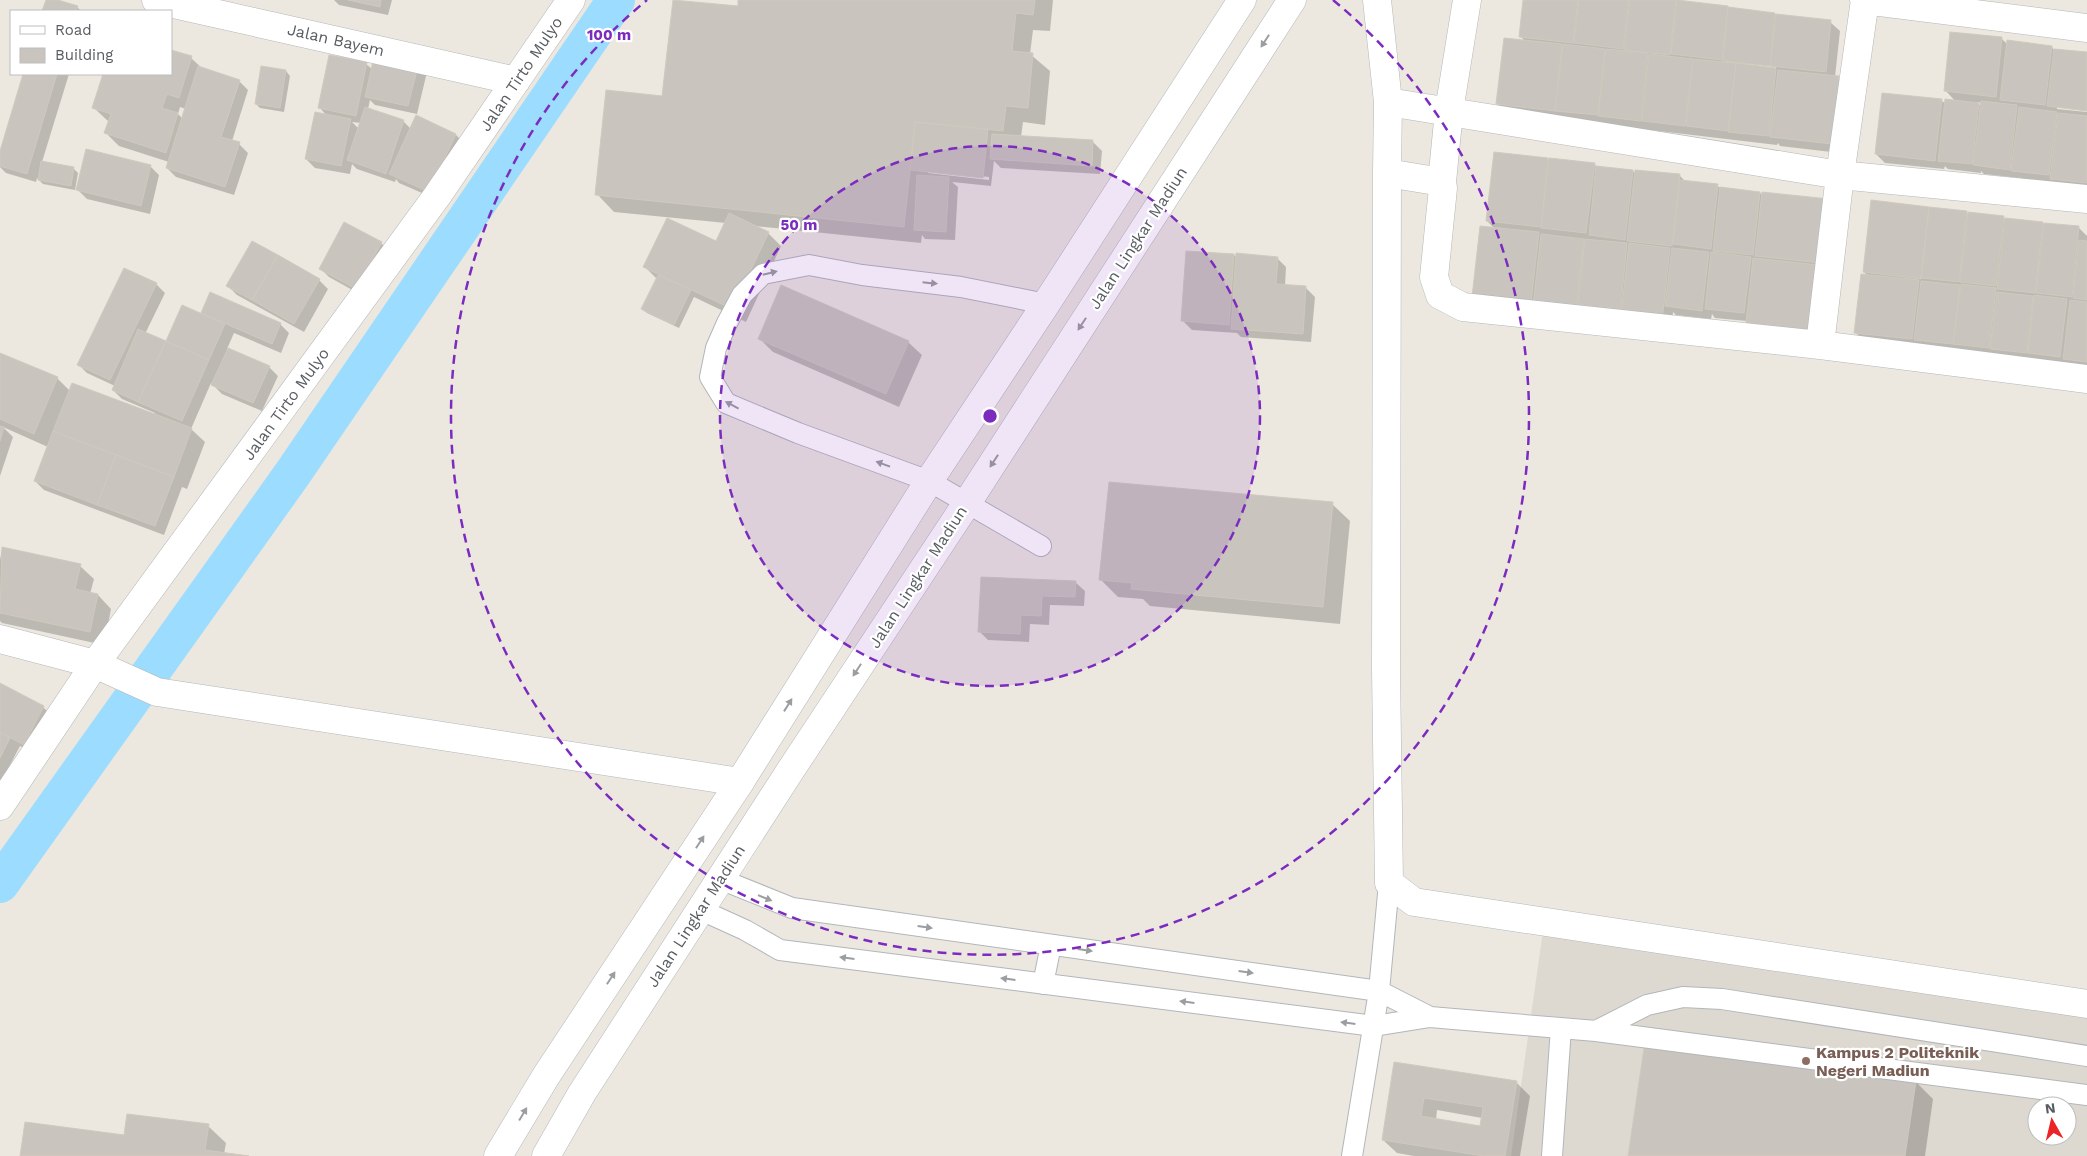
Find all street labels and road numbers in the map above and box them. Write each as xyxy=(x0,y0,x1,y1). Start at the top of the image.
street label: Jalan Tirto Mulyo xyxy=(476,13,566,135)
street label: Jalan Bayem xyxy=(286,20,386,60)
street label: Jalan Lingkar Madiun xyxy=(1085,163,1191,313)
street label: Jalan Tirto Mulyo xyxy=(239,344,333,464)
street label: Jalan Lingkar Madiun xyxy=(865,502,971,652)
street label: Jalan Lingkar Madiun xyxy=(643,841,749,991)

